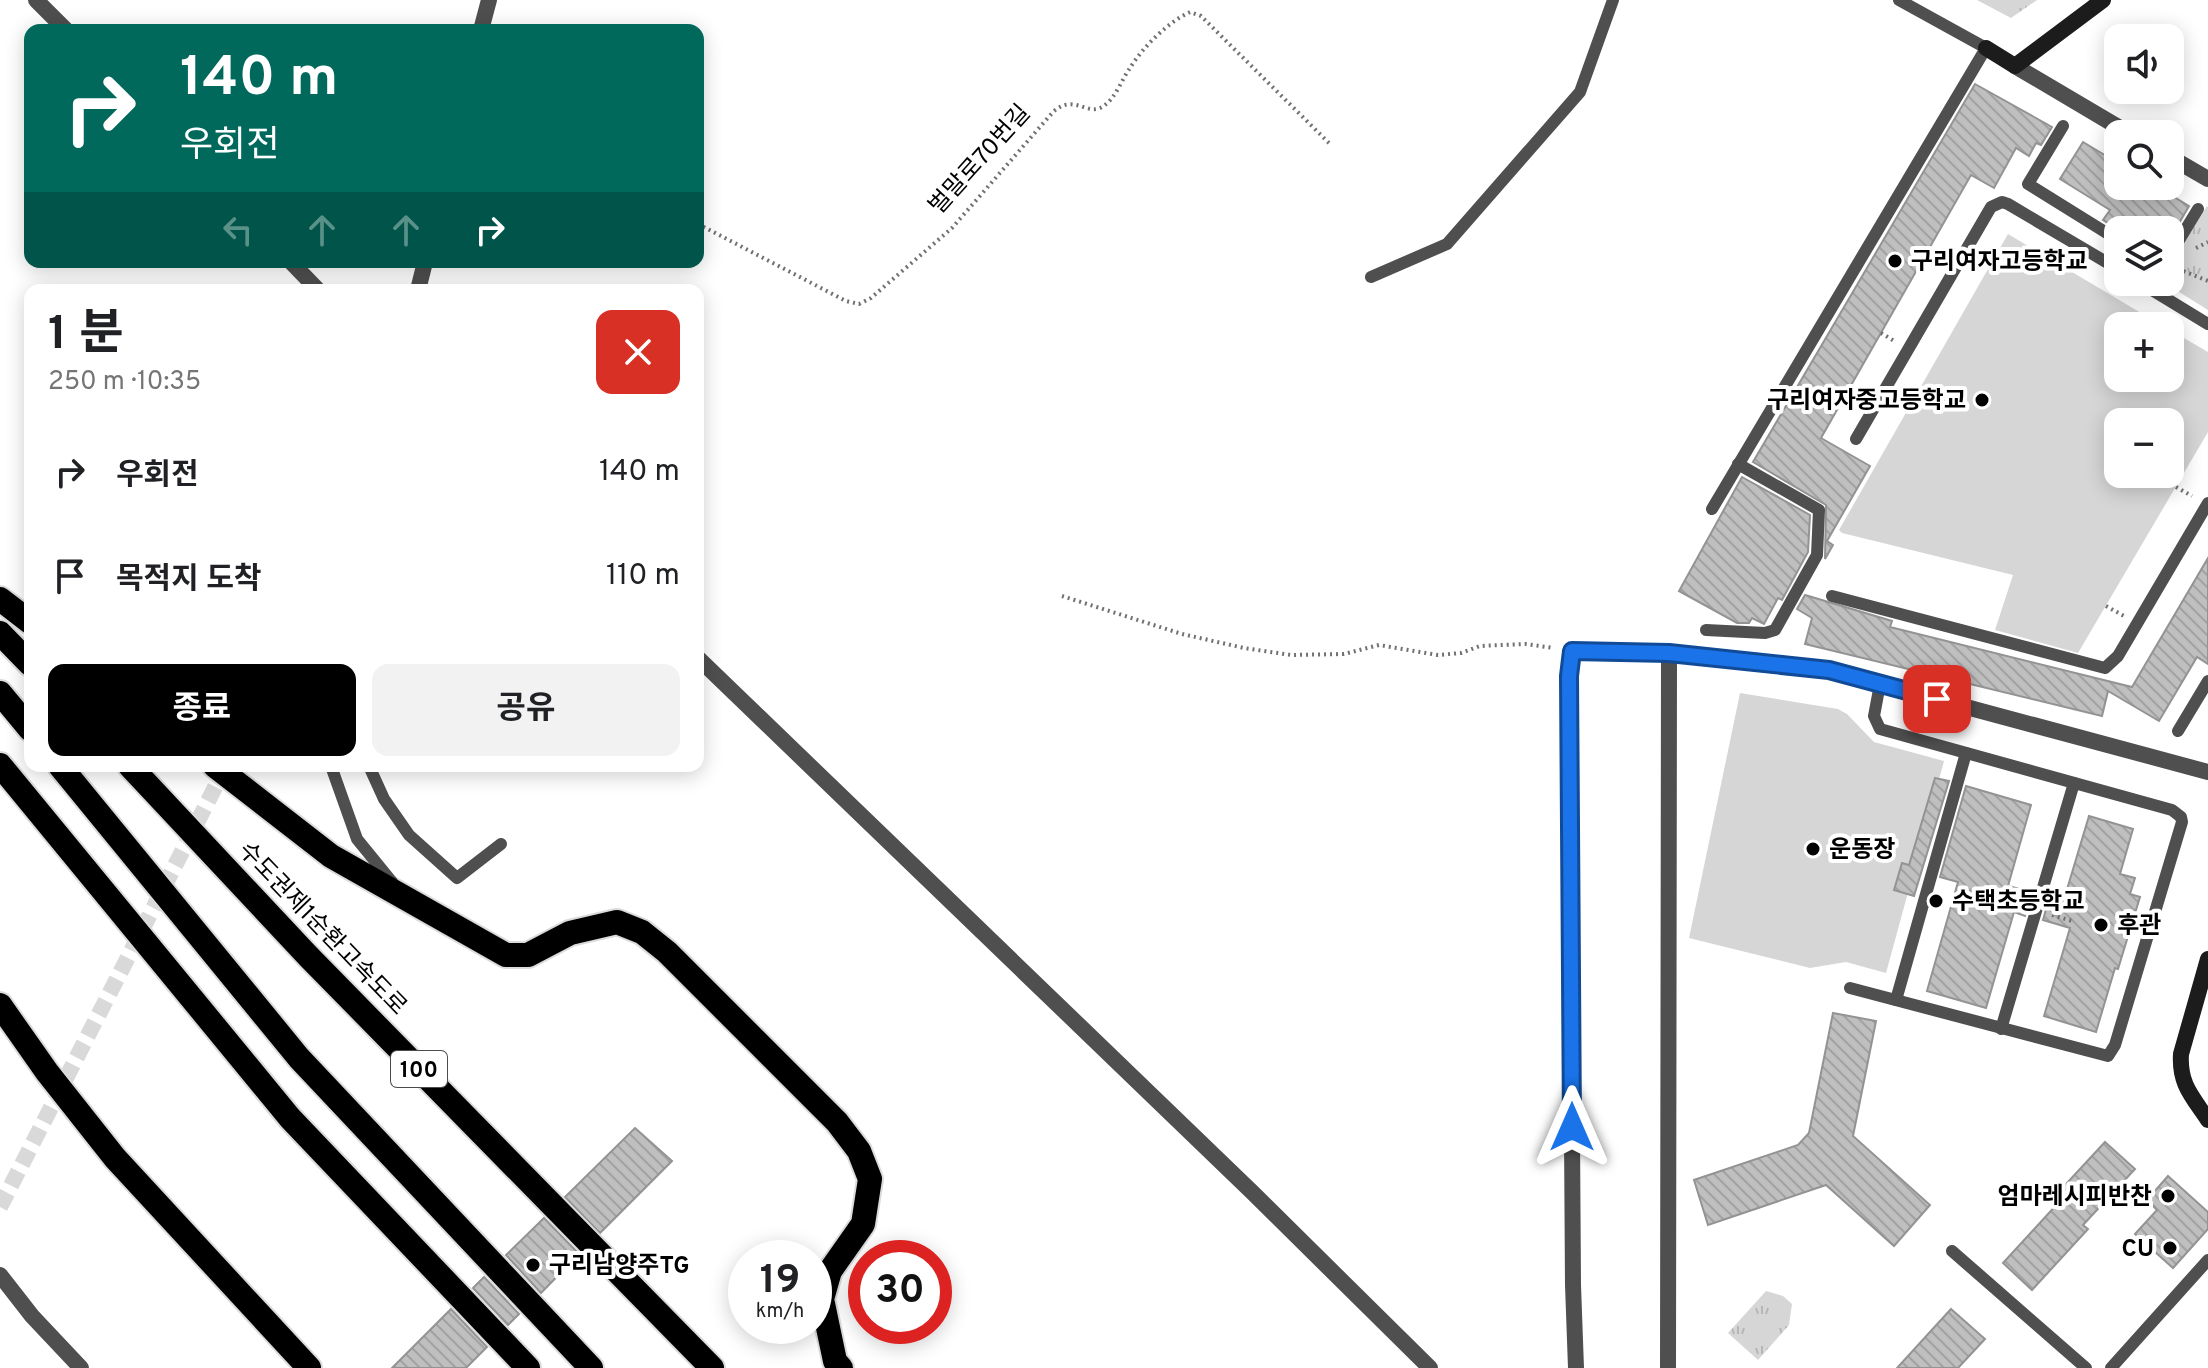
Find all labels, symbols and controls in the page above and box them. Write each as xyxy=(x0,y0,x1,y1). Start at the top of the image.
map controls xyxy=(2104,24,2184,488)
button: sound xyxy=(2104,24,2184,104)
text: 140 m xyxy=(180,45,338,115)
icon: right xyxy=(48,56,152,160)
street label: 벌말로70번길 xyxy=(923,99,1038,222)
button: search xyxy=(2104,120,2184,200)
text: 우회전 xyxy=(180,124,279,170)
icon: left xyxy=(216,208,260,252)
icon: ahead xyxy=(300,208,344,252)
icon: ahead xyxy=(384,208,428,252)
icon: right xyxy=(468,208,512,252)
button: layers xyxy=(2104,216,2184,296)
place label: 구리여자고등학교 xyxy=(1911,248,2088,278)
marker: 구리여자고등학교 xyxy=(1886,252,1904,270)
text: 1 분 xyxy=(48,306,123,366)
button: close xyxy=(596,310,680,394)
button: + xyxy=(2104,312,2184,392)
text: 250 m · 10:35 xyxy=(48,366,201,399)
place label: 구리여자중고등학교 xyxy=(1767,387,1966,417)
marker: 구리여자중고등학교 xyxy=(1973,391,1991,409)
button: − xyxy=(2104,408,2184,488)
icon: right xyxy=(48,450,92,494)
text: 140 m xyxy=(599,454,680,491)
text: 우회전 xyxy=(116,458,199,495)
icon: arrive xyxy=(48,554,92,598)
text: 110 m xyxy=(606,558,680,595)
text: 목적지 도착 xyxy=(116,562,262,599)
button: 종료 xyxy=(48,664,356,756)
button: 공유 xyxy=(372,664,680,756)
pin xyxy=(1903,665,1971,733)
icon: arrive xyxy=(1915,677,1959,721)
street label: 수도권제1순환고속도로 xyxy=(231,836,412,1022)
place label: 운동장 xyxy=(1829,836,1895,866)
marker: 운동장 xyxy=(1804,840,1822,858)
place label: 수택초등학교 xyxy=(1952,888,2084,918)
marker: 수택초등학교 xyxy=(1927,892,1945,910)
place label: 후관 xyxy=(2117,912,2161,942)
marker: 후관 xyxy=(2092,916,2110,934)
road number: 100 xyxy=(391,1051,447,1087)
position arrow xyxy=(1530,1085,1614,1169)
place label: 엄마레시피반찬 xyxy=(1997,1183,2152,1213)
marker: 엄마레시피반찬 xyxy=(2159,1187,2177,1205)
place label: CU xyxy=(2122,1235,2154,1265)
marker: CU xyxy=(2161,1239,2179,1257)
speed limit sign: 30 xyxy=(848,1240,952,1344)
place label: 구리남양주TG xyxy=(549,1252,690,1282)
marker: 구리남양주TG xyxy=(524,1256,542,1274)
text: 19 xyxy=(760,1257,800,1307)
text: km/h xyxy=(756,1299,804,1325)

